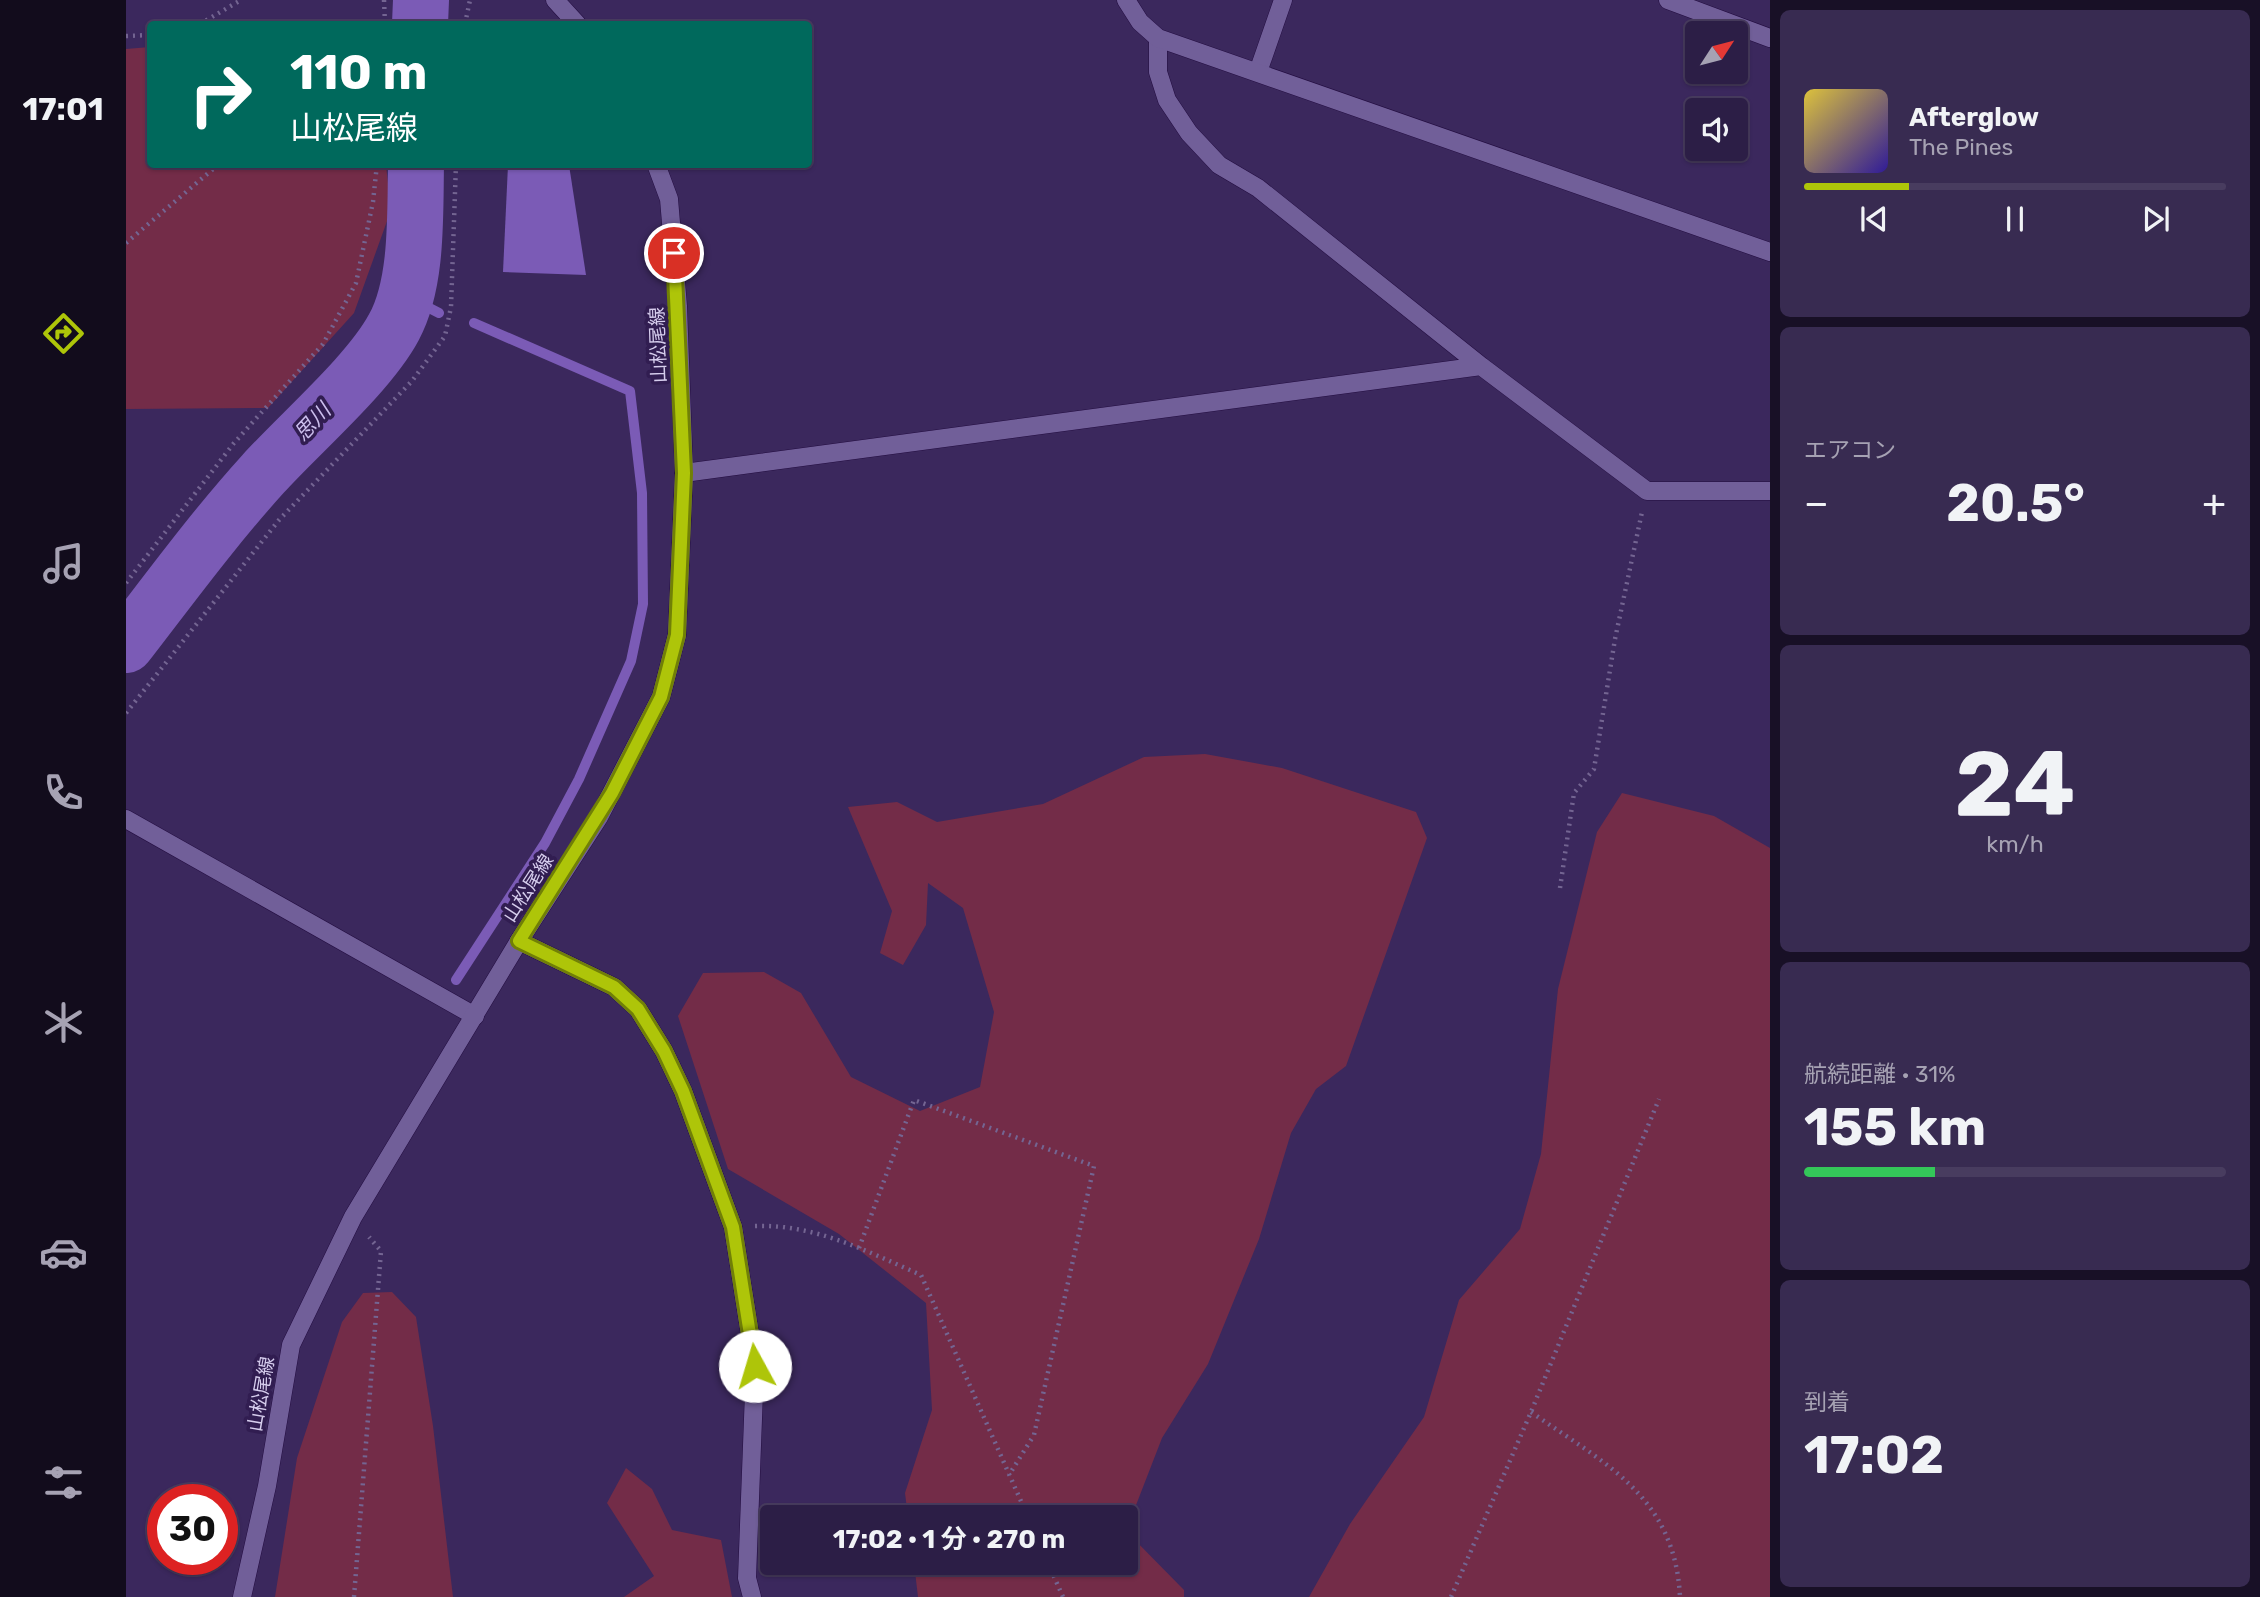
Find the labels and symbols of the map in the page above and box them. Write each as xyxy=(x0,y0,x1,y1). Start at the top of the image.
north arrow xyxy=(1685,21,1748,84)
pin xyxy=(644,223,704,283)
street label: 山松尾線 xyxy=(645,307,671,383)
water label: 思川 xyxy=(289,397,337,446)
street label: 山松尾線 xyxy=(498,850,558,926)
position arrow xyxy=(718,1329,792,1403)
street label: 山松尾線 xyxy=(243,1355,279,1433)
speed limit sign: 30 xyxy=(147,1484,238,1575)

